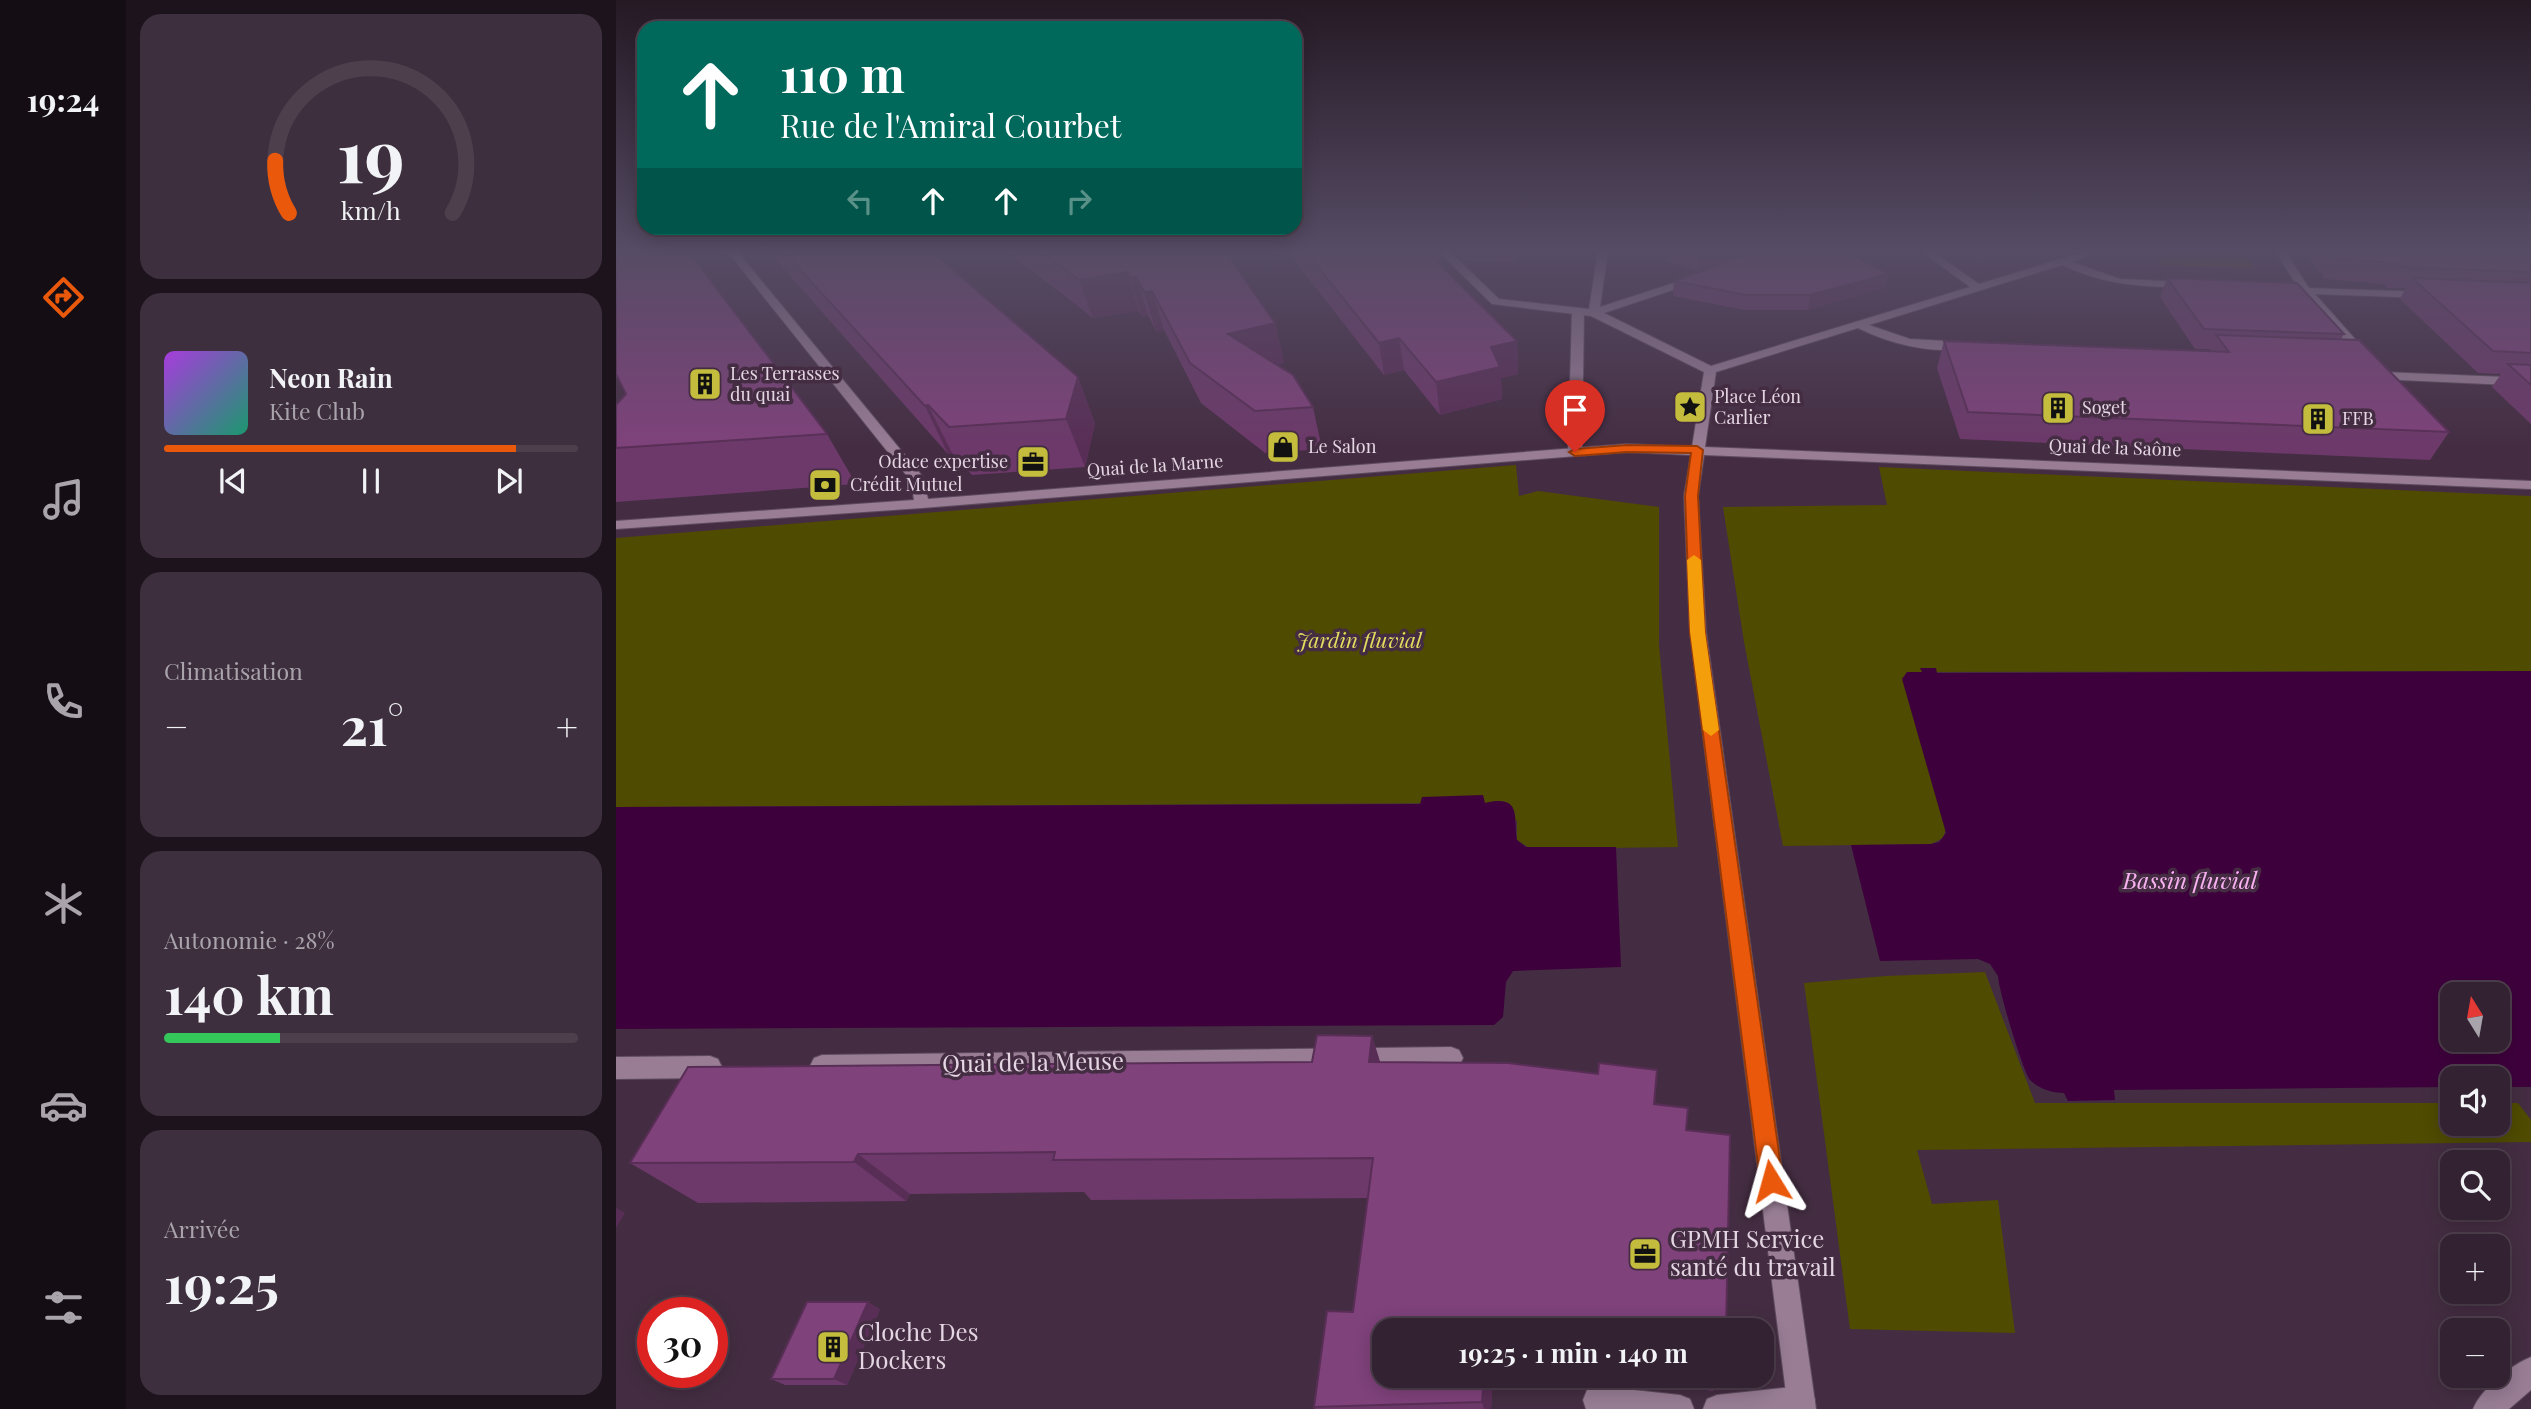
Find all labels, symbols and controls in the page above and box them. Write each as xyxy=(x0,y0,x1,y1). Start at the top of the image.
text: 110 m xyxy=(780,40,905,105)
icon: ahead xyxy=(665,49,756,140)
text: 19:24 xyxy=(27,77,99,120)
text: Rue de l'Amiral Courbet xyxy=(780,103,1121,146)
text: 19 xyxy=(337,104,405,201)
icon: left xyxy=(841,182,879,220)
icon: ahead xyxy=(914,182,952,220)
icon: ahead xyxy=(987,182,1025,220)
icon: right xyxy=(1060,182,1098,220)
text: km/h xyxy=(341,192,401,225)
icon: directions xyxy=(39,273,88,322)
text: Neon Rain xyxy=(269,360,393,395)
place label: Les Terrasses du quai xyxy=(730,361,840,406)
building icon: Les Terrasses du quai xyxy=(686,365,724,403)
pin xyxy=(1545,380,1605,452)
place label: Place Léon Carlier xyxy=(1714,384,1801,429)
place icon: Place Léon Carlier xyxy=(1671,388,1709,426)
building icon: Soget xyxy=(2039,389,2077,427)
icon: arrive xyxy=(1556,391,1594,429)
text: Kite Club xyxy=(269,395,365,426)
place label: Soget xyxy=(2082,395,2127,419)
building icon: FFB xyxy=(2299,400,2337,438)
place label: FFB xyxy=(2342,406,2374,430)
shop icon: Le Salon xyxy=(1264,428,1302,466)
street label: Quai de la Saône xyxy=(2048,433,2182,461)
place label: Le Salon xyxy=(1308,434,1377,458)
office icon: Odace expertise xyxy=(1014,443,1052,481)
street label: Quai de la Marne xyxy=(1086,448,1224,482)
place label: Odace expertise xyxy=(878,449,1008,473)
icon: previous xyxy=(214,462,252,500)
icon: pause xyxy=(352,462,390,500)
icon: next xyxy=(490,462,528,500)
bank icon: Crédit Mutuel xyxy=(806,466,844,504)
place label: Crédit Mutuel xyxy=(850,472,962,496)
icon: music xyxy=(39,475,88,524)
park label: Jardin fluvial xyxy=(1296,625,1423,653)
text: Climatisation xyxy=(164,655,303,686)
icon: phone xyxy=(39,677,88,726)
text: 21° xyxy=(341,690,404,759)
text: − xyxy=(164,700,189,751)
text: + xyxy=(556,700,578,751)
water label: Bassin fluvial xyxy=(2122,864,2259,895)
icon: climate xyxy=(39,879,88,928)
text: Autonomie · 28% xyxy=(164,924,335,955)
text: 140 km xyxy=(164,959,334,1028)
north arrow xyxy=(2440,982,2510,1052)
map controls xyxy=(2440,982,2510,1388)
street label: Quai de la Meuse xyxy=(942,1043,1124,1079)
button: sound xyxy=(2440,1066,2510,1136)
icon: car xyxy=(39,1081,88,1130)
position arrow xyxy=(1734,1144,1808,1218)
button: search xyxy=(2440,1150,2510,1220)
text: Arrivée xyxy=(164,1213,240,1244)
place label: GPMH Service santé du travail xyxy=(1670,1222,1836,1282)
button: + xyxy=(2440,1234,2510,1304)
office icon: GPMH Service santé du travail xyxy=(1626,1235,1664,1273)
text: 19:25 xyxy=(164,1248,279,1317)
icon: filters xyxy=(39,1283,88,1332)
speed limit sign: 30 xyxy=(637,1297,728,1388)
place label: Cloche Des Dockers xyxy=(858,1315,978,1375)
button: − xyxy=(2440,1318,2510,1388)
building icon: Cloche Des Dockers xyxy=(814,1328,852,1366)
text: 19:25 · 1 min · 140 m xyxy=(1458,1335,1688,1370)

